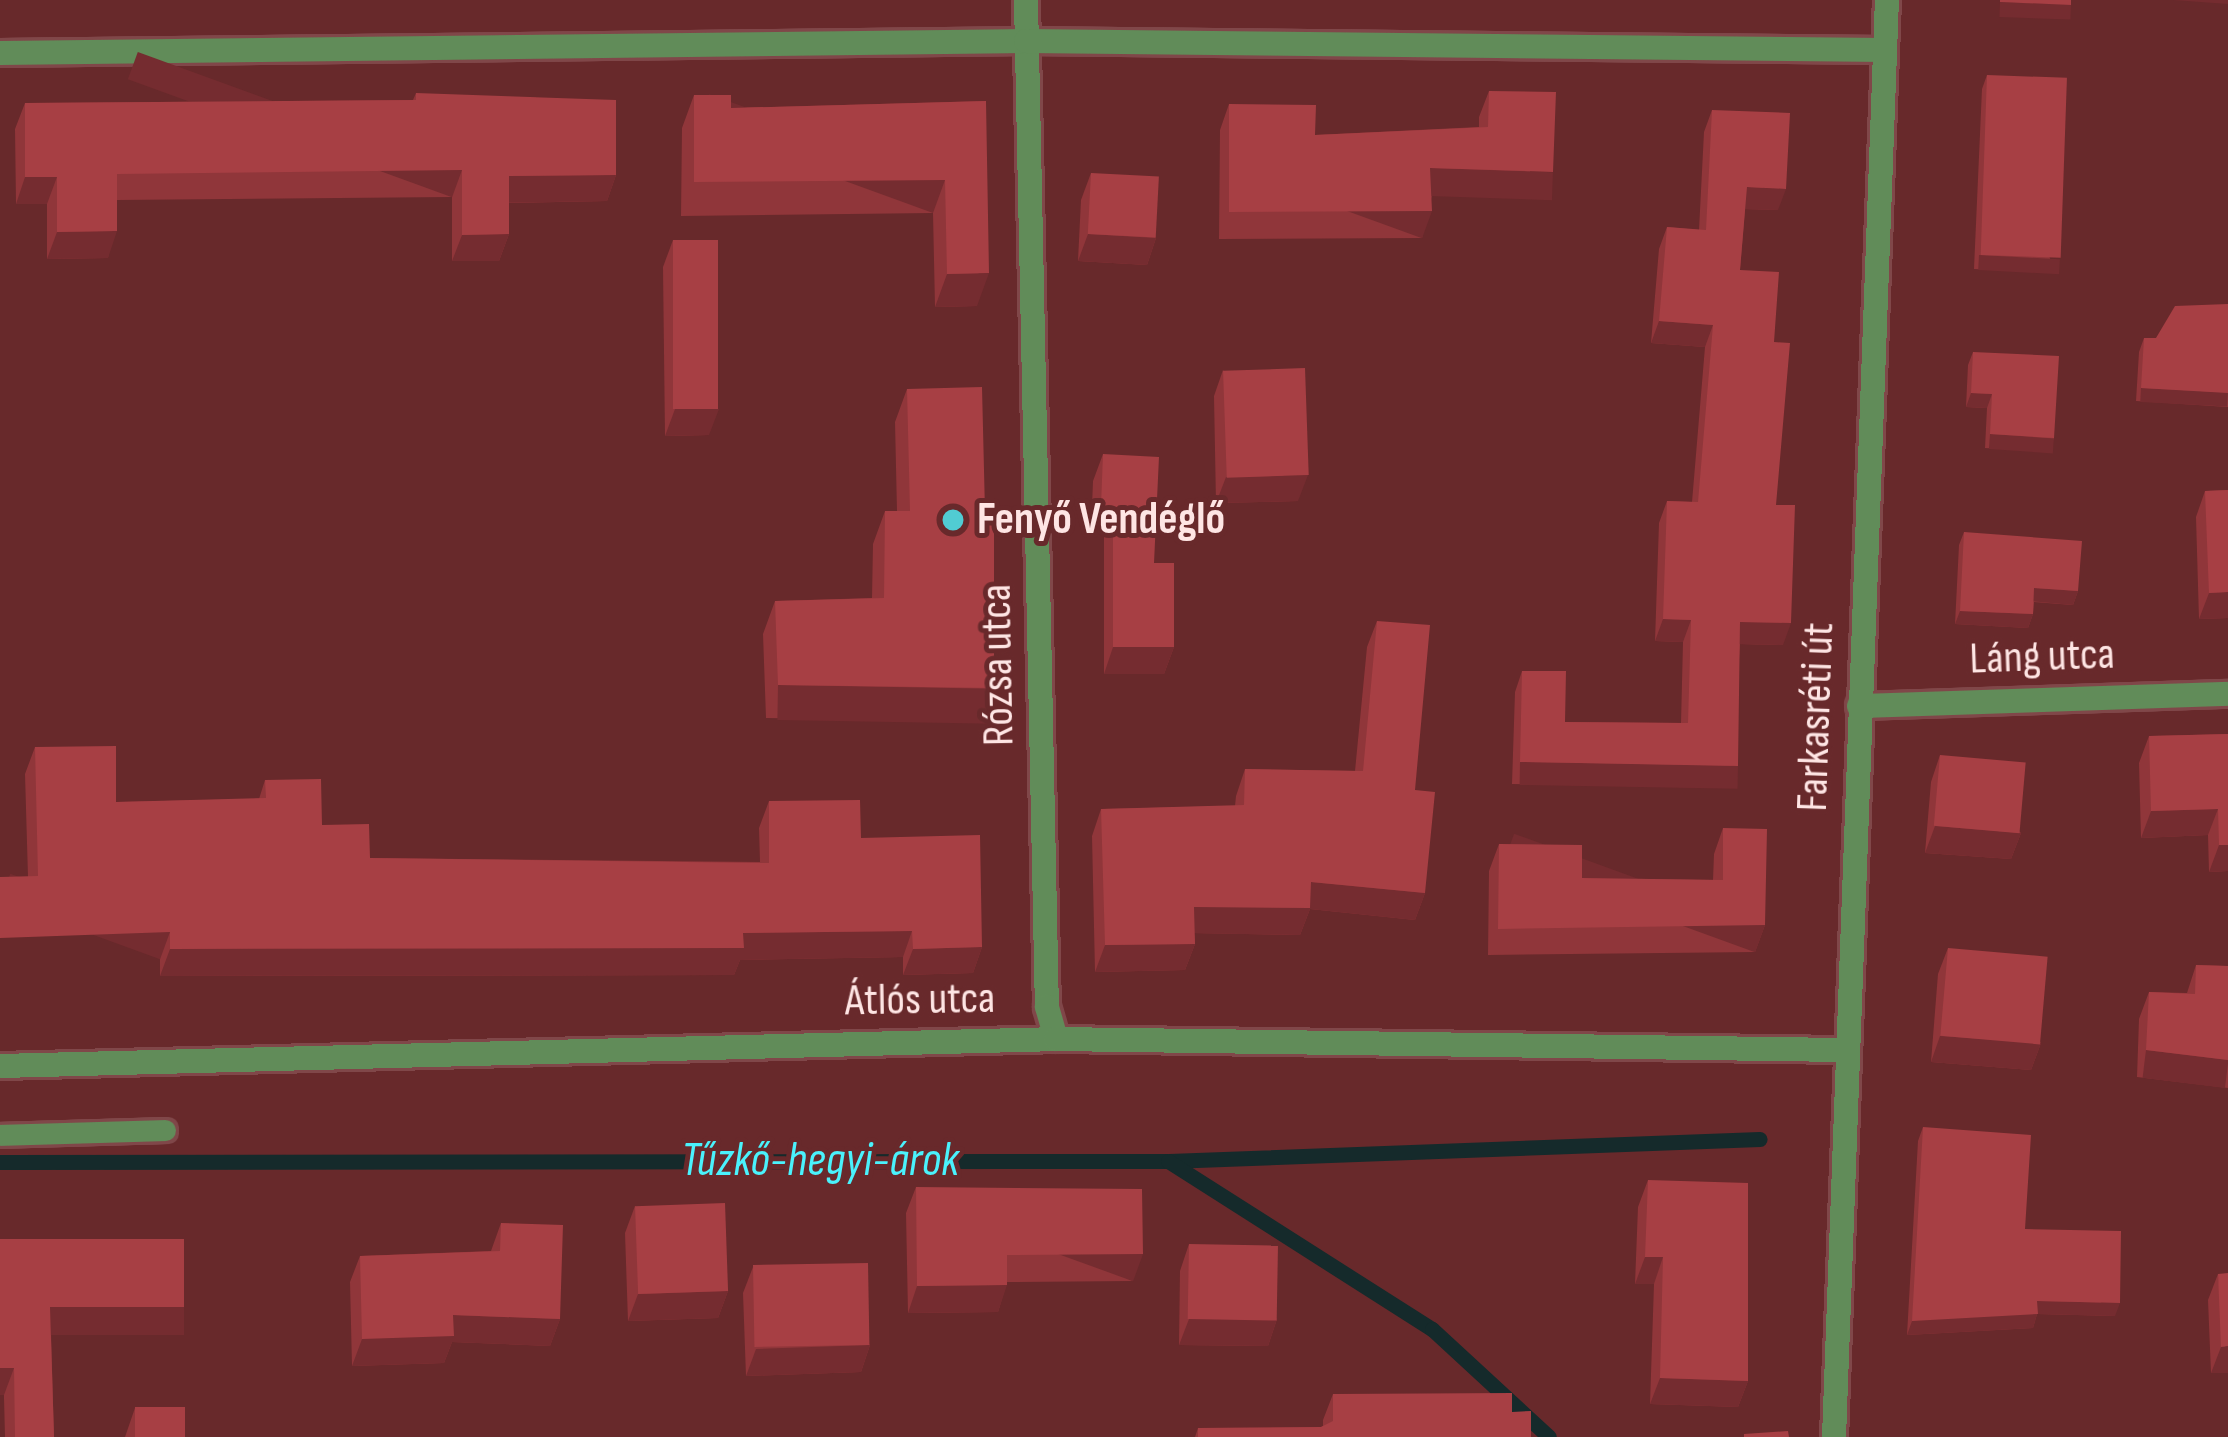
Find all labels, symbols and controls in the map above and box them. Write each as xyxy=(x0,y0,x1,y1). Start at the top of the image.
place label: Fenyő Vendéglő xyxy=(977,493,1225,547)
marker: Fenyő Vendéglő xyxy=(940,507,966,533)
street label: Rózsa utca xyxy=(970,583,1026,747)
street label: Farkasréti út xyxy=(1786,622,1846,812)
street label: Láng utca xyxy=(1968,627,2116,687)
street label: Átlós utca xyxy=(844,972,996,1028)
water label: Tűzkő-hegyi-árok xyxy=(681,1132,959,1190)

